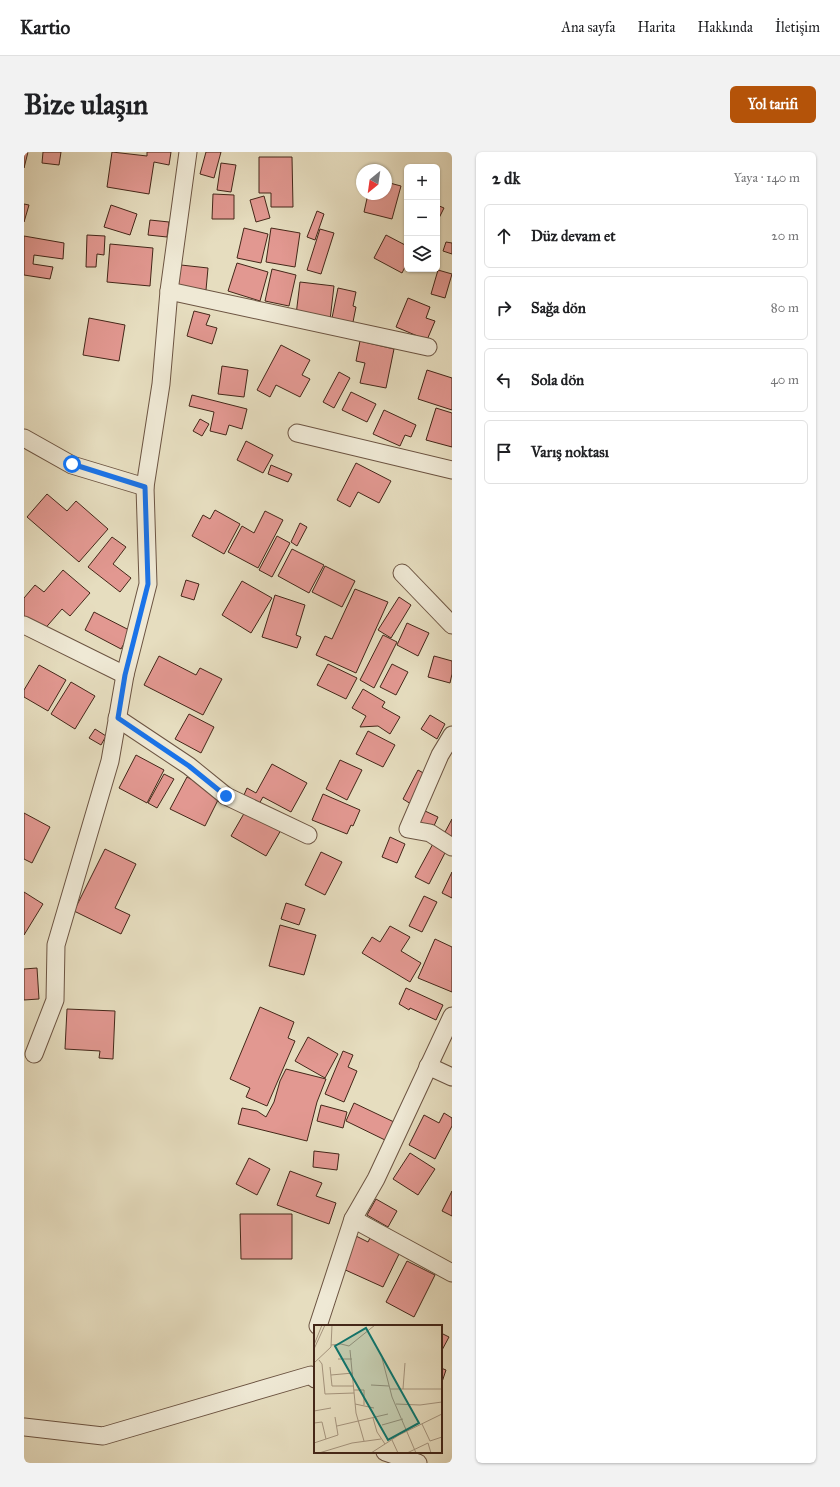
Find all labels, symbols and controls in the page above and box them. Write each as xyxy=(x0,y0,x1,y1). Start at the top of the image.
text: Kartio xyxy=(20,16,70,39)
text: Ana sayfa xyxy=(562,19,615,36)
text: Harita xyxy=(637,19,675,36)
text: Hakkında xyxy=(697,19,753,36)
text: İletişim xyxy=(775,19,820,36)
button: Yol tarifi xyxy=(730,86,816,123)
text: Bize ulaşın xyxy=(24,87,148,122)
north arrow xyxy=(356,164,392,200)
map controls xyxy=(404,164,440,272)
button: + xyxy=(404,164,440,200)
text: 2 dk xyxy=(492,168,520,189)
text: Yaya · 140 m xyxy=(734,170,800,186)
button: − xyxy=(404,200,440,236)
icon: ahead xyxy=(493,225,515,247)
text: Düz devam et xyxy=(531,227,616,245)
text: 20 m xyxy=(771,228,799,244)
button: layers xyxy=(404,236,440,272)
icon: right xyxy=(493,297,515,319)
text: Sağa dön xyxy=(531,299,586,317)
text: 80 m xyxy=(771,300,799,316)
icon: left xyxy=(493,369,515,391)
text: Sola dön xyxy=(531,371,584,389)
text: 40 m xyxy=(770,372,799,388)
icon: arrive xyxy=(493,441,515,463)
text: Varış noktası xyxy=(531,443,609,461)
route start xyxy=(63,455,81,473)
route end xyxy=(217,787,235,805)
inset map xyxy=(314,1325,442,1453)

